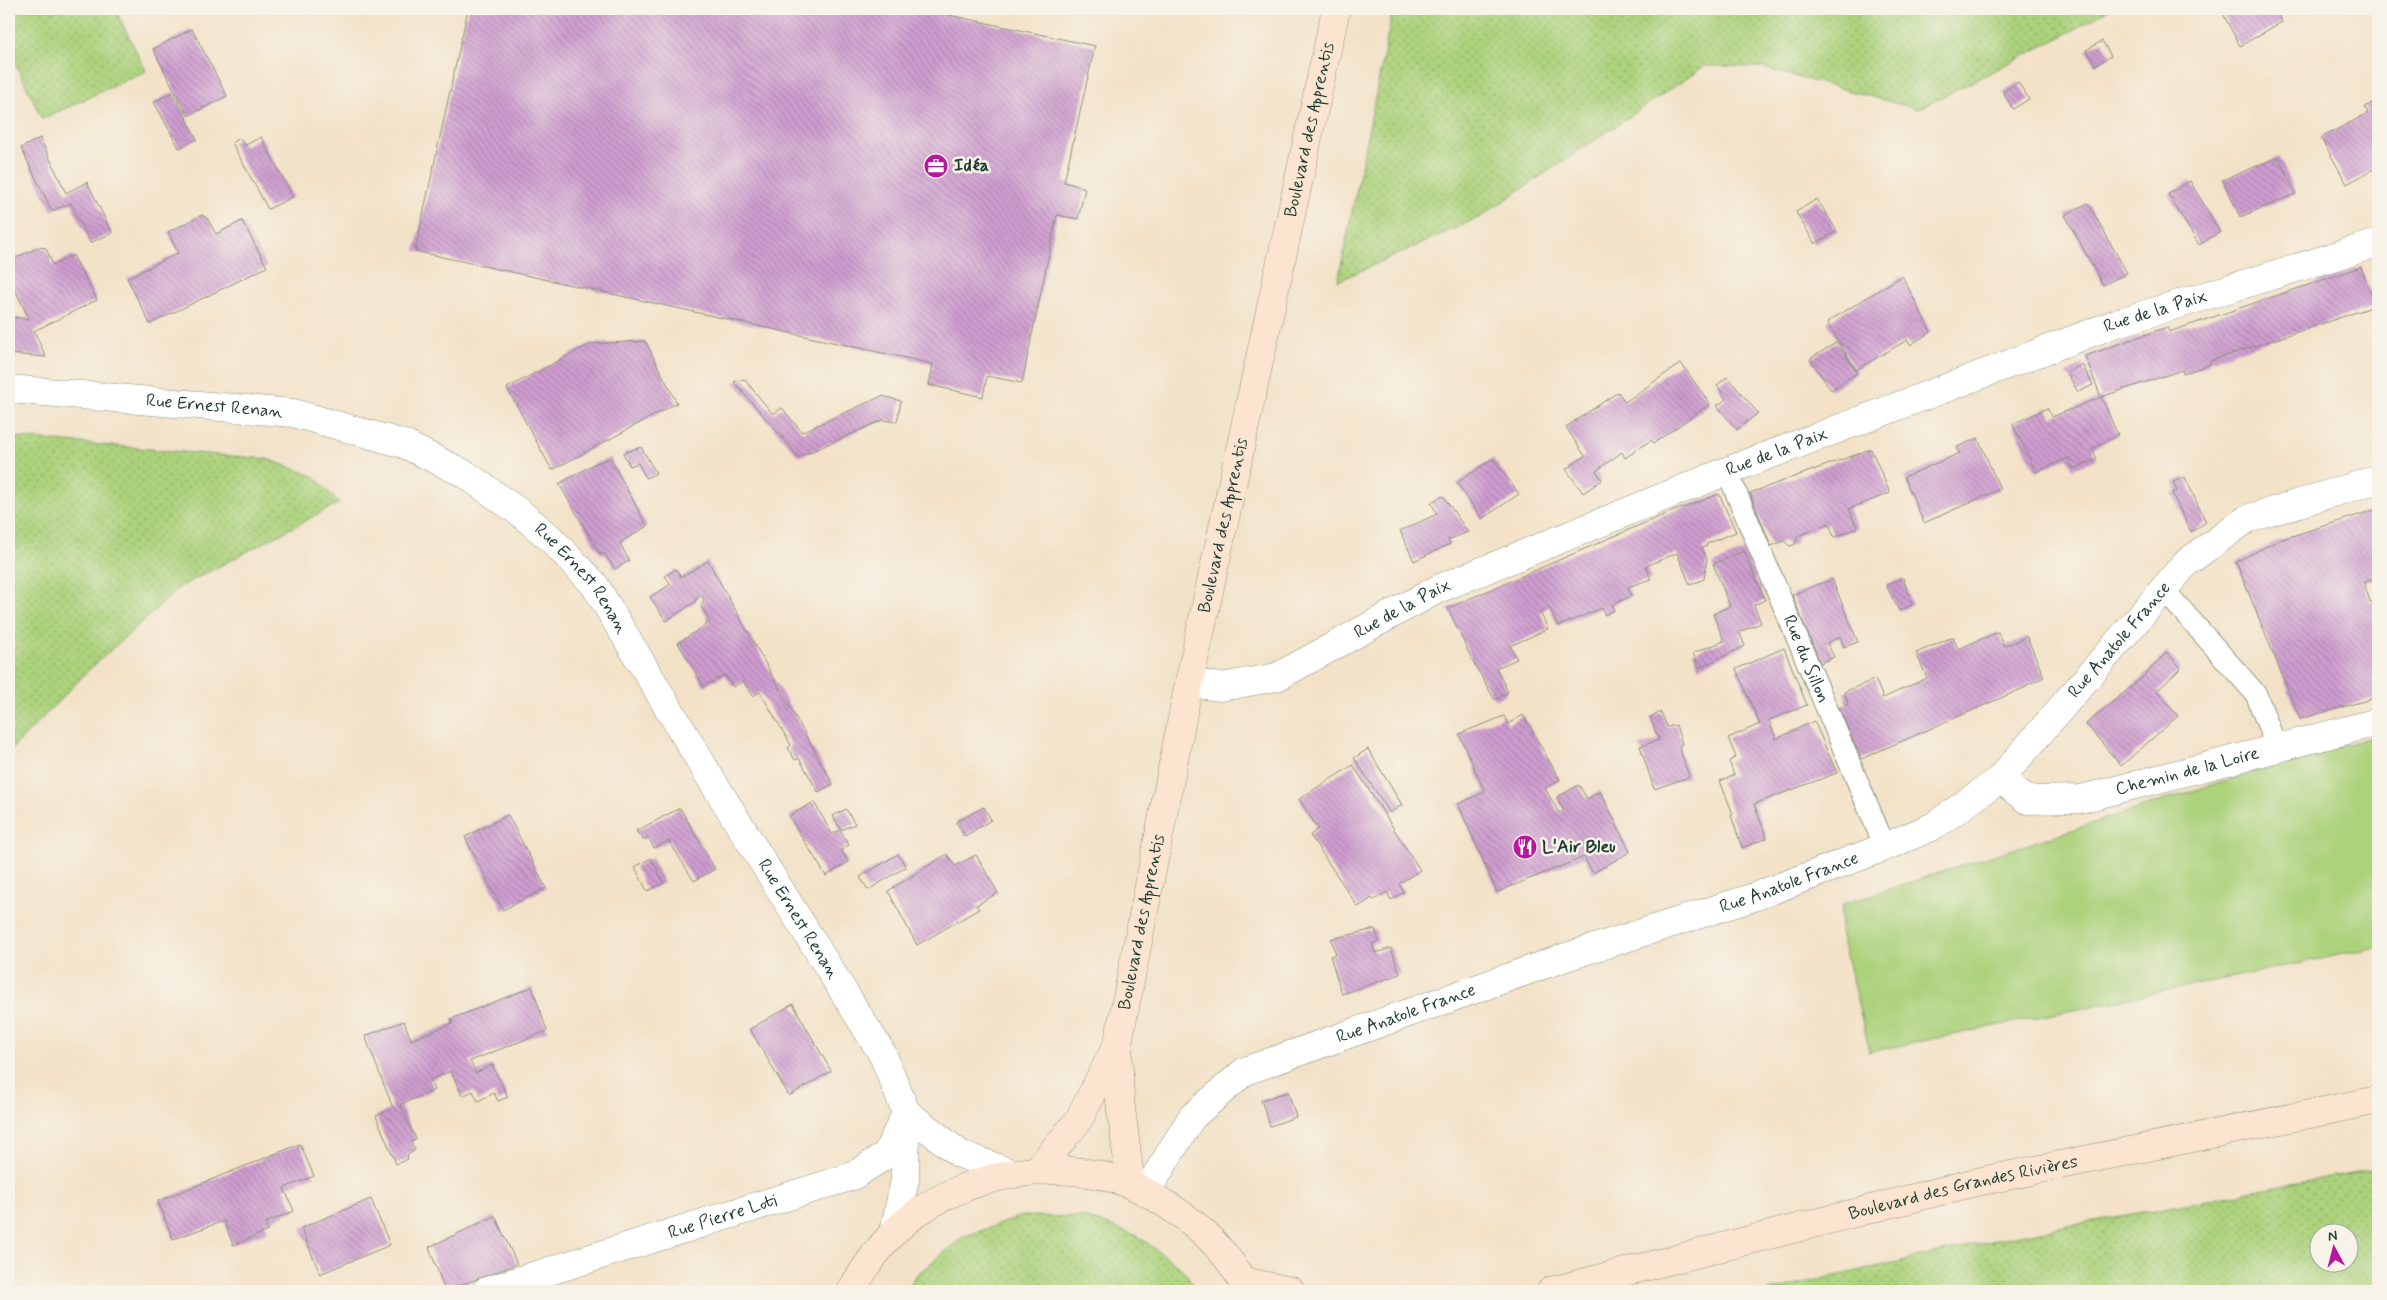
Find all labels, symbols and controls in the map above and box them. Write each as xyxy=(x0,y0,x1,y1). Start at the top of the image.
street label: Boulevard des Apprentis xyxy=(1279,40,1340,220)
office icon: Idéa xyxy=(923,153,949,179)
place label: Idéa xyxy=(954,154,989,178)
street label: Rue de la Paix xyxy=(2100,284,2210,339)
street label: Rue Ernest Renan xyxy=(145,389,284,424)
street label: Rue de la Paix xyxy=(1723,422,1831,482)
street label: Boulevard des Apprentis xyxy=(1193,435,1254,615)
street label: Rue Ernest Renan xyxy=(529,518,633,638)
street label: Rue de la Paix xyxy=(1350,573,1454,645)
street label: Rue Anatole France xyxy=(2063,577,2176,703)
street label: Rue du Sillon xyxy=(1777,611,1835,707)
street label: Chemin de la Loire xyxy=(2113,741,2262,802)
street label: Boulevard des Apprentis xyxy=(1113,832,1171,1012)
restaurant icon: L'Air Bleu xyxy=(1512,834,1538,860)
place label: L'Air Bleu xyxy=(1542,835,1616,859)
street label: Rue Anatole France xyxy=(1717,846,1862,919)
street label: Rue Ernest Renan xyxy=(752,855,845,984)
street label: Rue Anatole France xyxy=(1333,978,1479,1050)
street label: Boulevard des Grandes Rivières xyxy=(1846,1150,2080,1226)
street label: Rue Pierre Loti xyxy=(665,1188,780,1245)
north arrow xyxy=(2310,1222,2360,1272)
text: N xyxy=(2327,1227,2338,1246)

